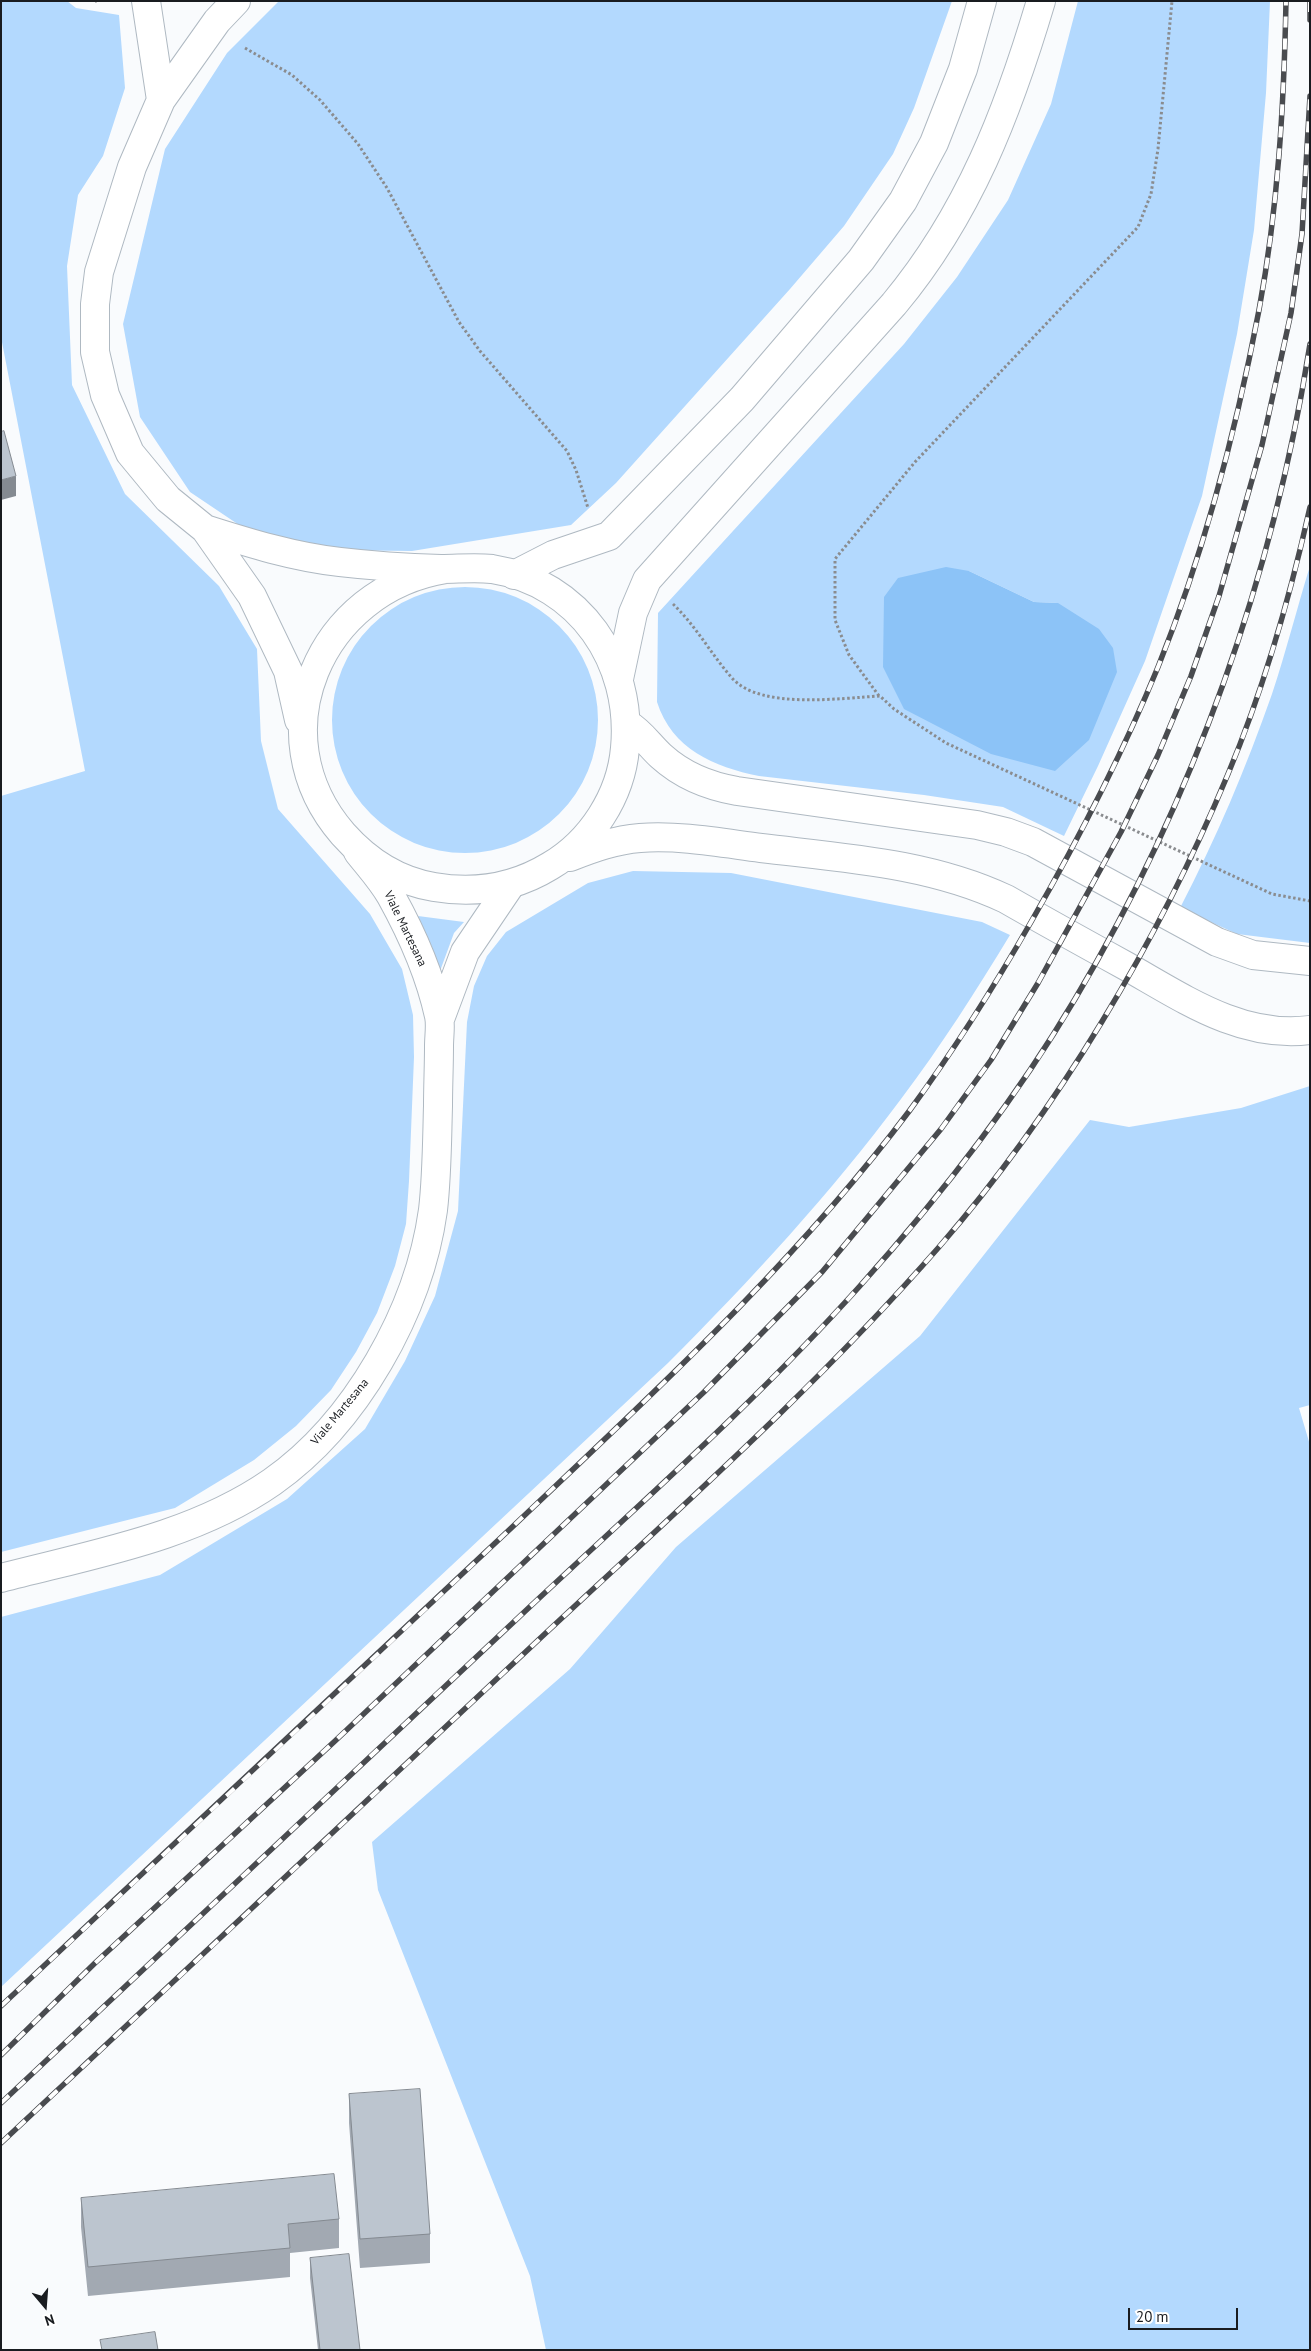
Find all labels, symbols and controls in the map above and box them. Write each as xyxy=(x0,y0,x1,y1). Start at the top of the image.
street label: Viale Martesana xyxy=(381,889,429,969)
street label: Viale Martesana xyxy=(308,1376,372,1448)
north arrow xyxy=(20,2281,70,2331)
scale bar xyxy=(1131,2298,1241,2330)
text: 20 m xyxy=(1136,2307,1169,2326)
text: N xyxy=(42,2310,57,2330)

